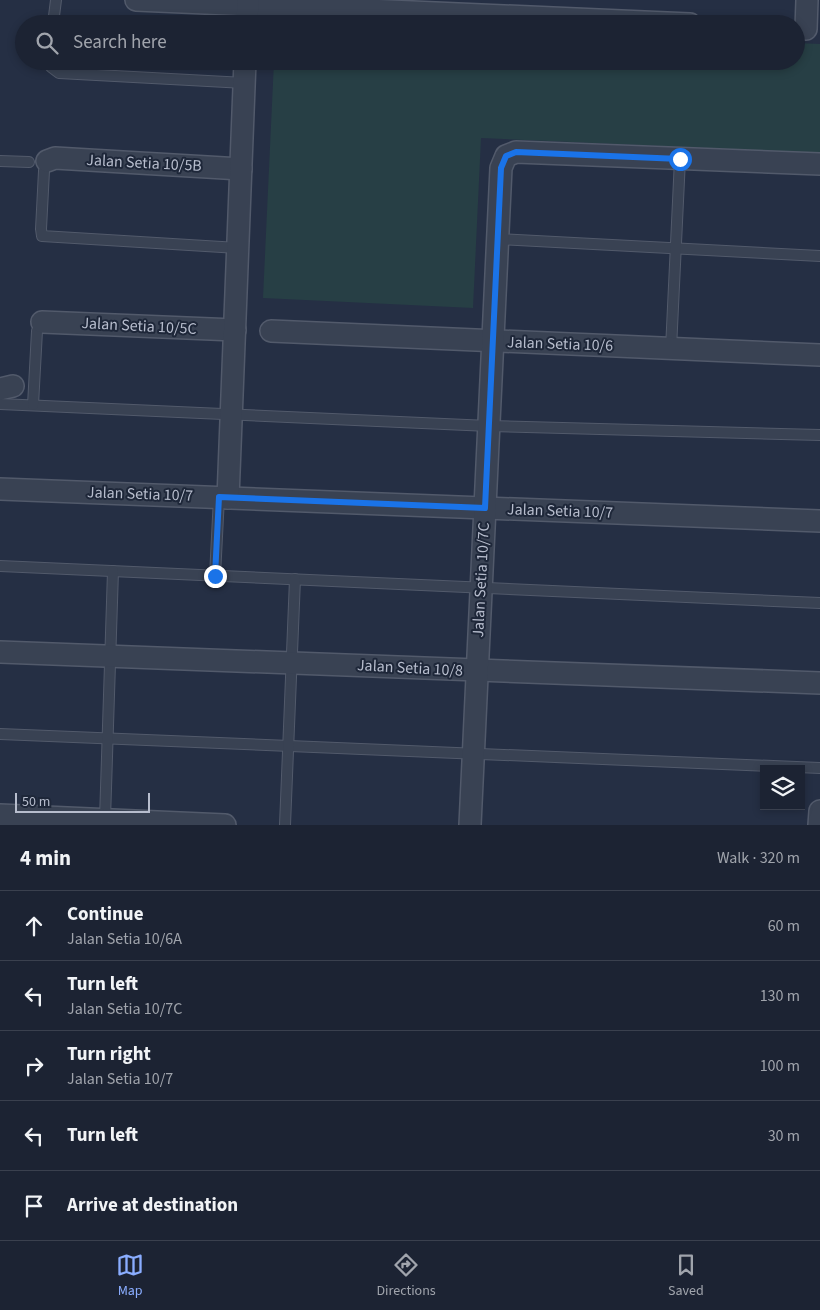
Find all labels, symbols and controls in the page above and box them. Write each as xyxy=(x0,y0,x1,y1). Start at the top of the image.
search box xyxy=(15,15,805,70)
icon: search xyxy=(33,29,61,57)
text: Search here xyxy=(73,29,167,56)
route start xyxy=(669,148,692,171)
street label: Jalan Setia 10/5B xyxy=(86,149,202,177)
street label: Jalan Setia 10/5C xyxy=(81,312,197,340)
street label: Jalan Setia 10/6 xyxy=(507,331,613,357)
street label: Jalan Setia 10/7 xyxy=(87,481,193,507)
street label: Jalan Setia 10/7 xyxy=(507,498,613,524)
street label: Jalan Setia 10/7C xyxy=(467,522,495,638)
route end xyxy=(204,565,227,588)
street label: Jalan Setia 10/8 xyxy=(356,654,464,682)
map controls xyxy=(760,765,805,810)
button: layers xyxy=(760,765,805,810)
scale bar xyxy=(15,790,150,813)
text: 50 m xyxy=(22,792,50,812)
text: 4 min xyxy=(20,843,71,873)
text: Walk · 320 m xyxy=(717,847,800,869)
text: Continue xyxy=(67,901,144,928)
icon: ahead xyxy=(20,912,48,940)
text: 60 m xyxy=(768,915,800,937)
text: Jalan Setia 10/6A xyxy=(67,928,182,950)
text: Turn left xyxy=(67,971,138,998)
icon: left xyxy=(20,982,48,1010)
text: 130 m xyxy=(760,985,800,1007)
text: Jalan Setia 10/7C xyxy=(67,998,182,1020)
text: Turn right xyxy=(67,1041,151,1068)
icon: right xyxy=(20,1052,48,1080)
text: 100 m xyxy=(760,1055,800,1077)
text: Jalan Setia 10/7 xyxy=(67,1068,173,1090)
icon: left xyxy=(20,1122,48,1150)
text: Turn left xyxy=(67,1122,138,1149)
text: 30 m xyxy=(768,1125,800,1147)
icon: arrive xyxy=(20,1192,48,1220)
text: Arrive at destination xyxy=(67,1192,238,1219)
tab: Map xyxy=(116,1251,144,1301)
tab: Directions xyxy=(376,1251,436,1301)
tab: Saved xyxy=(668,1251,704,1301)

